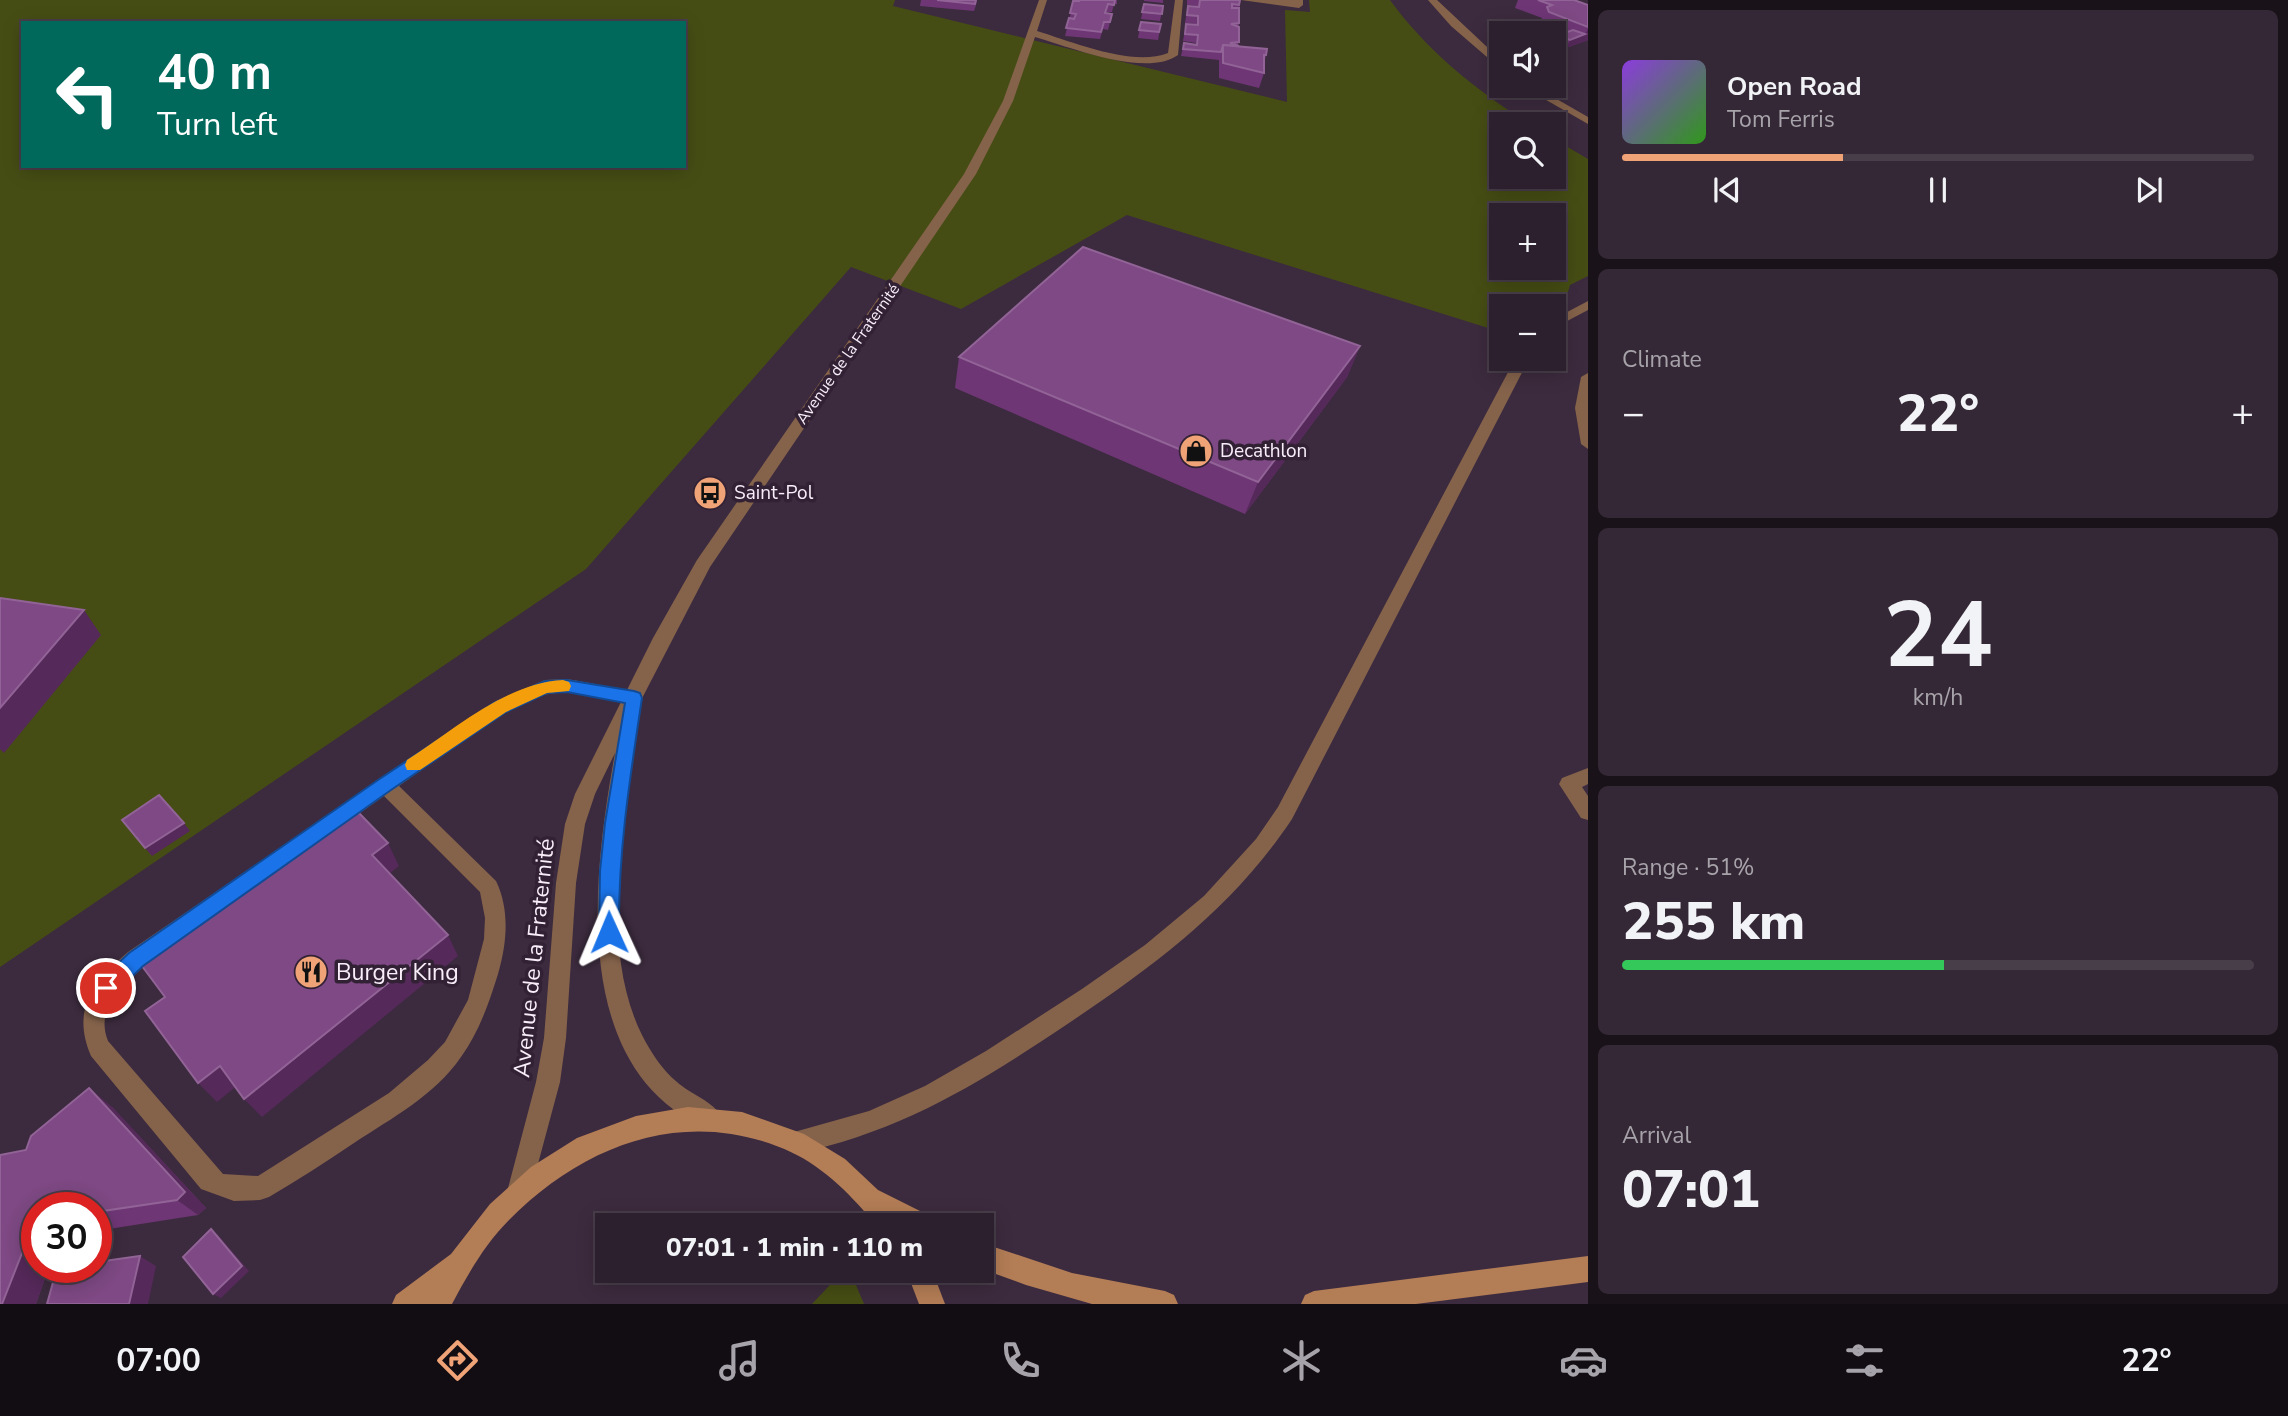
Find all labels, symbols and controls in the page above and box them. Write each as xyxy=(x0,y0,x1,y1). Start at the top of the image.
map controls xyxy=(1489,21,1566,371)
button: sound xyxy=(1489,21,1566,98)
text: 40 m xyxy=(157,39,272,106)
icon: left xyxy=(42,49,133,140)
text: Open Road xyxy=(1727,69,1862,104)
text: Turn left xyxy=(157,103,277,146)
text: Tom Ferris xyxy=(1727,104,1835,135)
button: search xyxy=(1489,112,1566,189)
icon: previous xyxy=(1708,171,1746,209)
icon: pause xyxy=(1919,171,1957,209)
icon: next xyxy=(2130,171,2168,209)
button: + xyxy=(1489,203,1566,280)
street label: Avenue de la Fraternité xyxy=(791,279,905,429)
button: − xyxy=(1489,294,1566,371)
text: Climate xyxy=(1622,344,1702,375)
text: 22° xyxy=(1897,378,1979,449)
text: − xyxy=(1622,388,1645,439)
text: + xyxy=(2231,388,2254,439)
shop icon: Decathlon xyxy=(1177,432,1215,470)
place label: Decathlon xyxy=(1220,438,1307,464)
bus stop icon: Saint-Pol xyxy=(691,474,729,512)
place label: Saint-Pol xyxy=(734,480,814,506)
text: 24 xyxy=(1883,574,1993,698)
text: km/h xyxy=(1913,682,1963,713)
street label: Avenue de la Fraternité xyxy=(506,837,562,1079)
text: Range · 51% xyxy=(1622,852,1754,883)
text: 255 km xyxy=(1622,886,1805,957)
position arrow xyxy=(572,895,646,969)
restaurant icon: Burger King xyxy=(292,953,330,991)
place label: Burger King xyxy=(336,957,459,988)
pin xyxy=(76,958,136,1018)
icon: arrive xyxy=(87,969,125,1007)
text: Arrival xyxy=(1622,1120,1691,1151)
text: 07:01 xyxy=(1622,1154,1760,1225)
speed limit sign: 30 xyxy=(21,1192,112,1283)
text: 07:01 · 1 min · 110 m xyxy=(666,1230,923,1265)
icon: directions xyxy=(433,1336,482,1385)
icon: music xyxy=(715,1336,764,1385)
icon: phone xyxy=(996,1336,1045,1385)
icon: climate xyxy=(1277,1336,1326,1385)
icon: car xyxy=(1559,1336,1608,1385)
icon: filters xyxy=(1840,1336,1889,1385)
text: 07:00 xyxy=(116,1339,201,1382)
text: 22° xyxy=(2121,1339,2172,1382)

